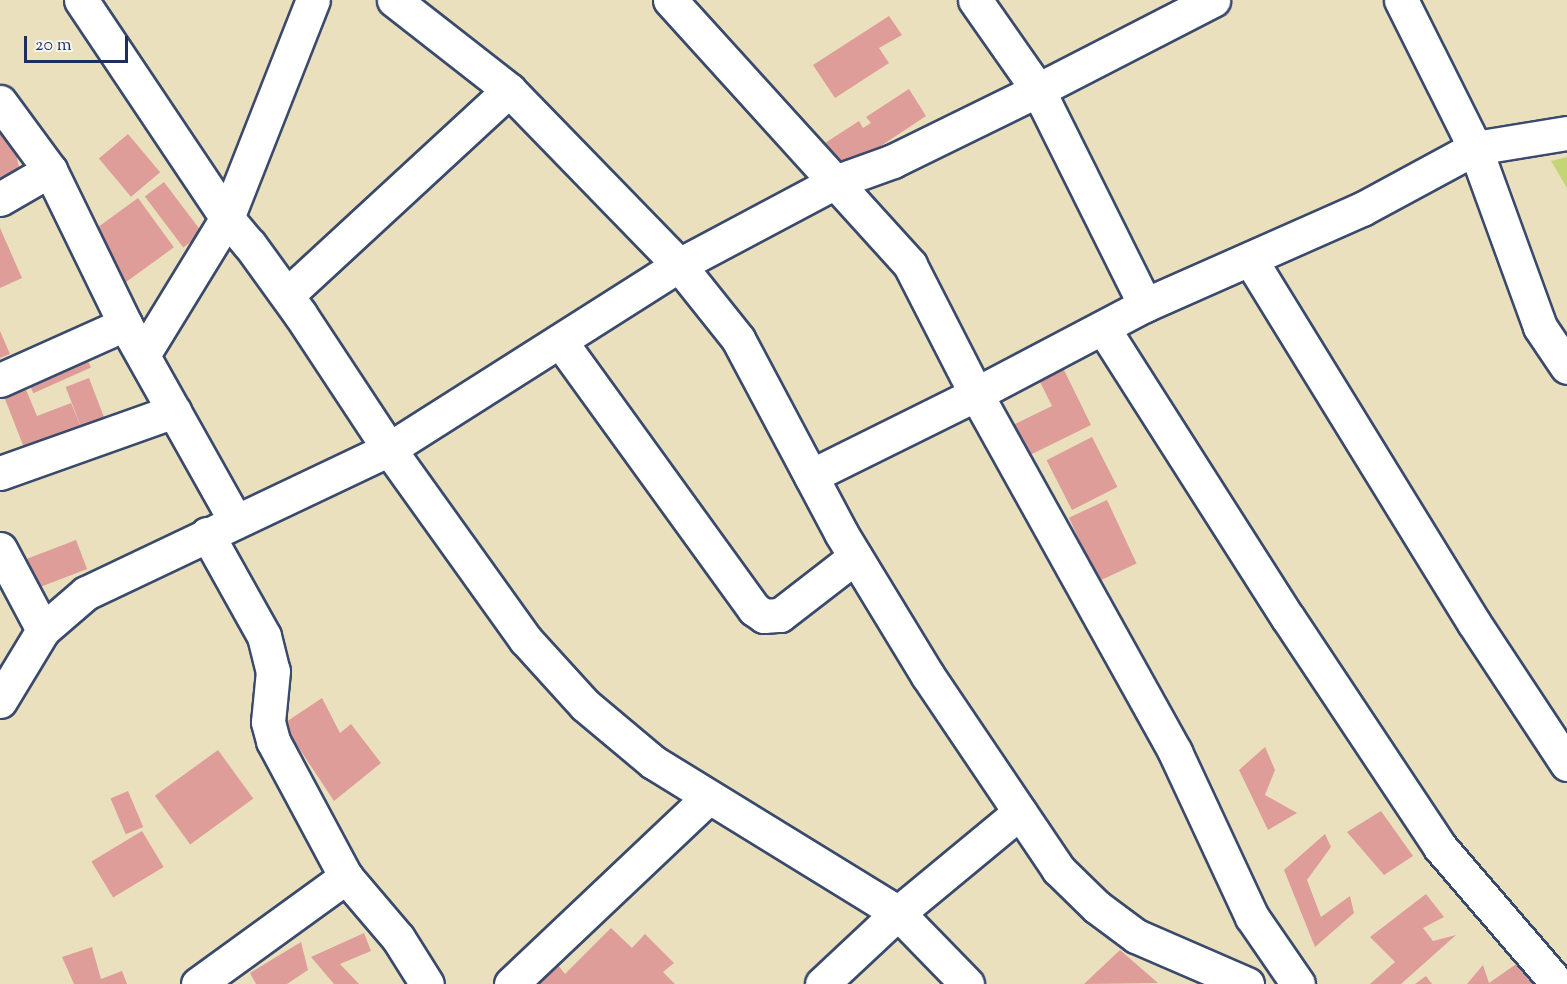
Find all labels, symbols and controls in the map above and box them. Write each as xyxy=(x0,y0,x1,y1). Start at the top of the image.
scale bar xyxy=(27,24,130,62)
text: 20 m xyxy=(35,33,72,59)

